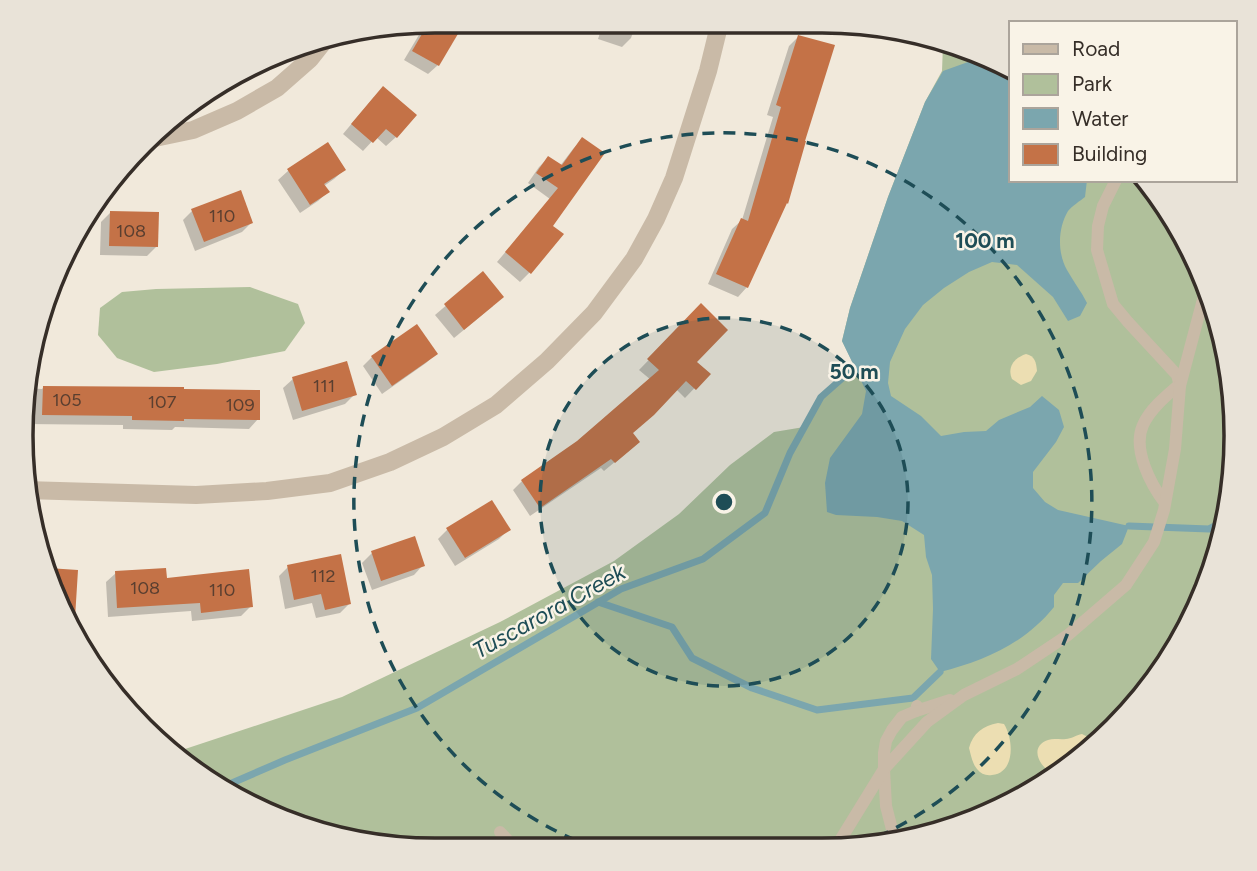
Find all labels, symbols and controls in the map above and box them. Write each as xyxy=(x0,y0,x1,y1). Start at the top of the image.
legend xyxy=(1009,21,1236,182)
text: Road xyxy=(1072,36,1120,61)
text: Park xyxy=(1072,71,1113,96)
text: Water xyxy=(1072,106,1128,131)
text: Building xyxy=(1072,141,1147,166)
house number: 110 xyxy=(209,205,235,227)
house number: 108 xyxy=(116,220,146,242)
text: 100 m xyxy=(955,228,1015,253)
text: 50 m xyxy=(829,359,879,384)
house number: 111 xyxy=(313,375,335,397)
house number: 105 xyxy=(52,389,82,411)
house number: 107 xyxy=(148,391,177,413)
house number: 109 xyxy=(225,394,255,416)
centre of rings xyxy=(712,490,736,514)
water label: Tuscarora Creek xyxy=(468,557,631,664)
house number: 112 xyxy=(311,565,335,587)
house number: 108 xyxy=(130,577,160,599)
house number: 110 xyxy=(209,579,235,601)

